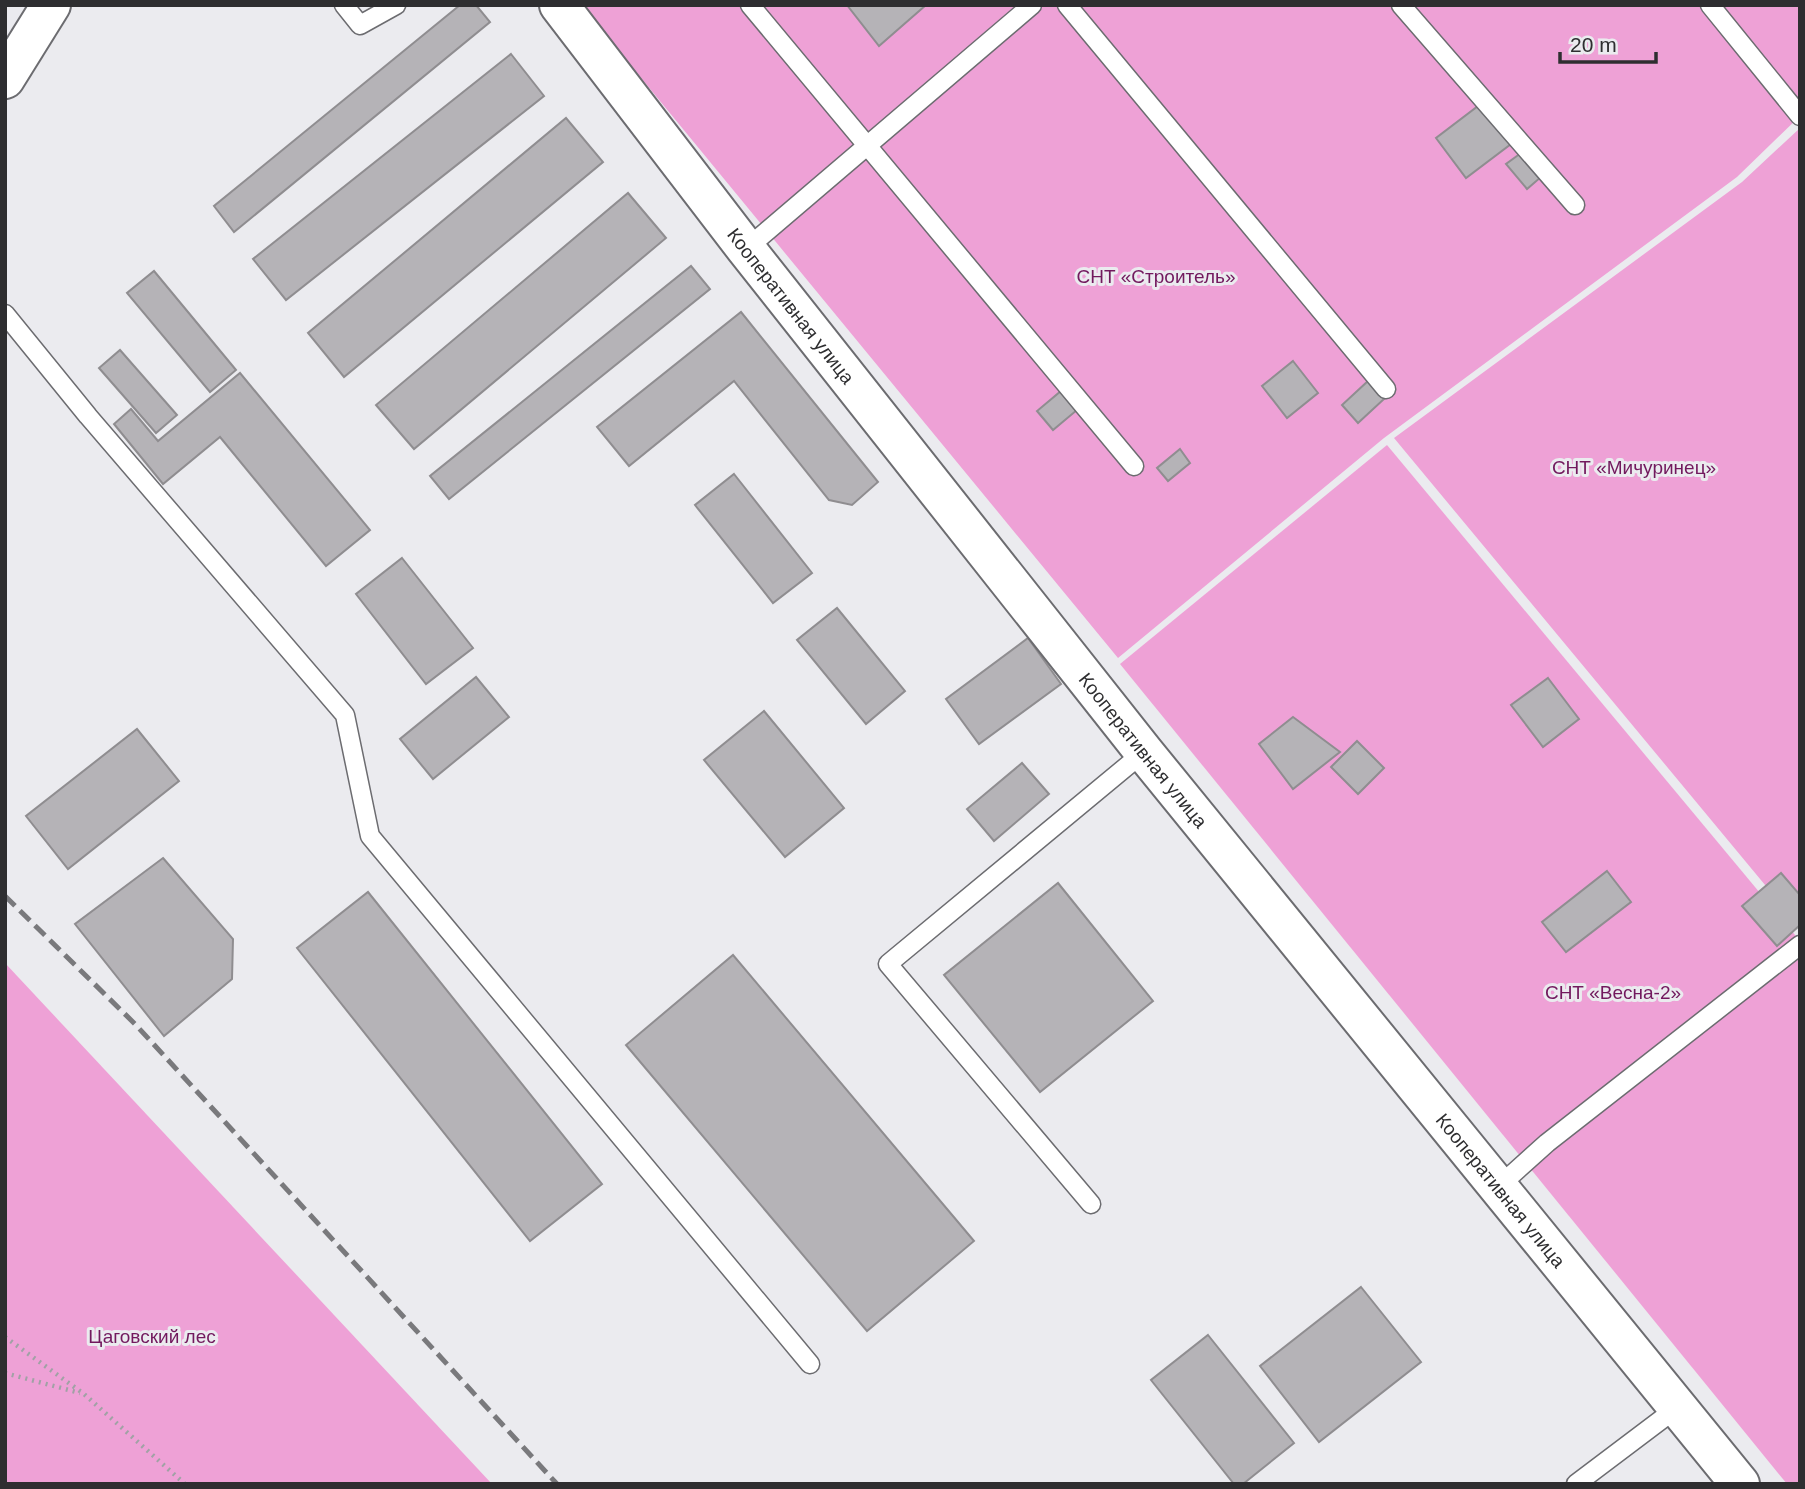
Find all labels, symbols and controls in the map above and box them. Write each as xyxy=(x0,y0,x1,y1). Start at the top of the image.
scale bar xyxy=(1560,21,1656,65)
text: 20 m xyxy=(1570,33,1617,56)
street label: Кооперативная улица xyxy=(723,224,859,388)
park label: СНТ «Строитель» xyxy=(1076,266,1236,287)
park label: СНТ «Мичуринец» xyxy=(1552,457,1716,478)
street label: Кооперативная улица xyxy=(1075,669,1212,832)
park label: СНТ «Весна-2» xyxy=(1545,982,1681,1003)
street label: Кооперативная улица xyxy=(1432,1109,1570,1272)
park label: Цаговский лес xyxy=(88,1326,216,1347)

